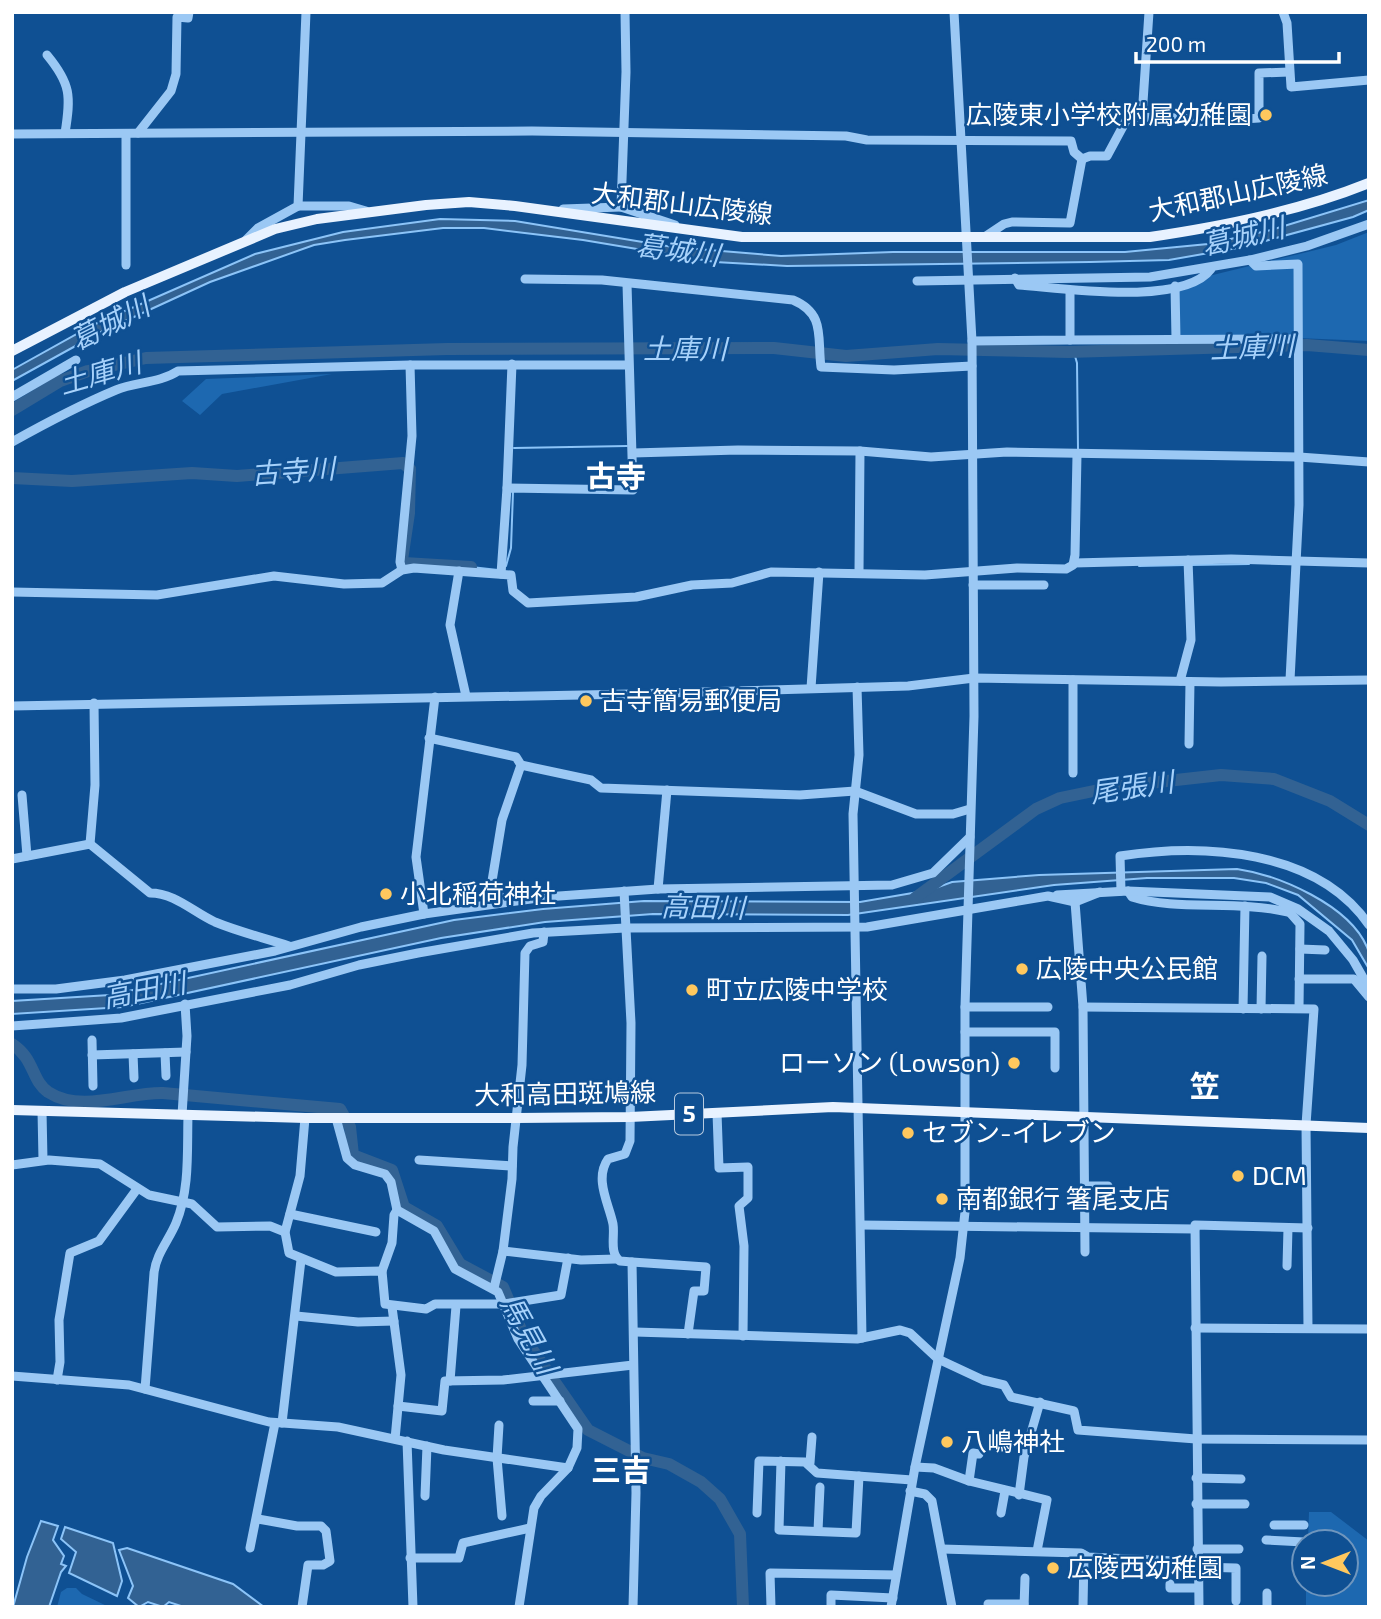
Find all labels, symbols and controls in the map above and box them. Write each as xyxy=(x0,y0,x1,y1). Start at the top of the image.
scale bar xyxy=(1136,21,1339,65)
text: 200 m xyxy=(1146,31,1206,56)
place label: 広陵東小学校附属幼稚園 xyxy=(966,98,1252,129)
marker: 広陵東小学校附属幼稚園 xyxy=(1258,107,1274,123)
street label: 大和郡山広陵線 xyxy=(1145,157,1330,226)
street label: 大和郡山広陵線 xyxy=(590,176,774,229)
water label: 葛城川 xyxy=(1198,208,1290,261)
water label: 葛城川 xyxy=(634,227,725,271)
water label: 葛城川 xyxy=(64,287,157,356)
water label: 土庫川 xyxy=(1209,327,1298,364)
water label: 土庫川 xyxy=(643,331,730,365)
water label: 土庫川 xyxy=(55,343,148,400)
water label: 古寺川 xyxy=(250,450,339,490)
district label: 古寺 xyxy=(586,457,646,493)
place label: 古寺簡易郵便局 xyxy=(600,684,782,715)
marker: 古寺簡易郵便局 xyxy=(578,693,594,709)
water label: 尾張川 xyxy=(1088,763,1179,809)
place label: 小北稲荷神社 xyxy=(400,877,556,908)
marker: 小北稲荷神社 xyxy=(378,886,394,902)
water label: 高田川 xyxy=(661,888,748,924)
place label: 広陵中央公民館 xyxy=(1036,952,1218,983)
marker: 広陵中央公民館 xyxy=(1014,961,1030,977)
water label: 高田川 xyxy=(99,964,191,1014)
place label: 町立広陵中学校 xyxy=(706,973,888,1004)
marker: 町立広陵中学校 xyxy=(684,982,700,998)
place label: ローソン (Lowson) xyxy=(779,1046,1000,1077)
marker: ローソン (Lowson) xyxy=(1006,1055,1022,1071)
district label: 笠 xyxy=(1190,1067,1220,1103)
street label: 大和高田斑鳩線 xyxy=(474,1075,656,1110)
road number: 5 xyxy=(675,1094,703,1134)
place label: セブン-イレブン xyxy=(922,1116,1116,1147)
marker: セブン-イレブン xyxy=(900,1125,916,1141)
place label: DCM xyxy=(1252,1159,1307,1190)
marker: DCM xyxy=(1230,1168,1246,1184)
place label: 南都銀行 箸尾支店 xyxy=(956,1182,1170,1213)
marker: 南都銀行 箸尾支店 xyxy=(934,1191,950,1207)
water label: 馬見川 xyxy=(495,1290,567,1382)
place label: 八嶋神社 xyxy=(961,1425,1065,1456)
marker: 八嶋神社 xyxy=(939,1434,955,1450)
district label: 三吉 xyxy=(591,1451,651,1487)
north arrow xyxy=(1290,1528,1360,1598)
place label: 広陵西幼稚園 xyxy=(1067,1551,1223,1582)
text: N xyxy=(1296,1556,1319,1570)
marker: 広陵西幼稚園 xyxy=(1045,1560,1061,1576)

